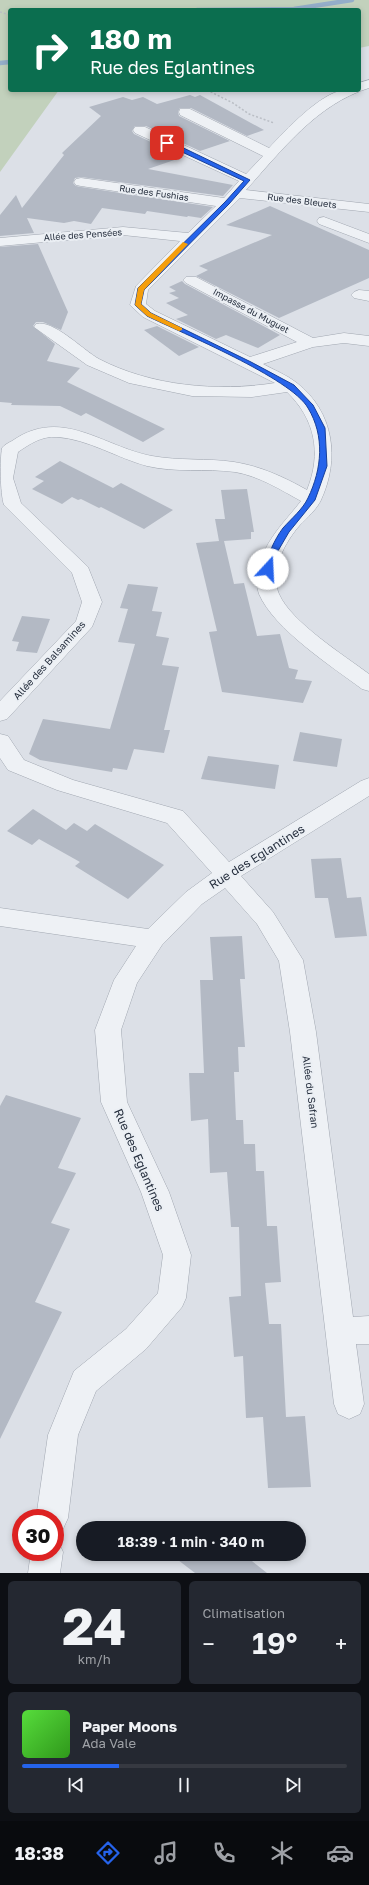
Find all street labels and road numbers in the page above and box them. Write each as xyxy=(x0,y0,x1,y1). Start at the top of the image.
street label: Rue des Fushias xyxy=(119,182,190,203)
street label: Rue des Bleuets xyxy=(267,191,338,210)
street label: Allée des Pensées xyxy=(43,226,123,243)
street label: Impasse du Muguet xyxy=(211,286,292,335)
street label: Allée des Balsamines xyxy=(10,618,88,702)
street label: Rue des Eglantines xyxy=(206,821,307,892)
street label: Allée du Safran xyxy=(301,1055,321,1129)
street label: Rue des Eglantines xyxy=(111,1106,168,1213)

